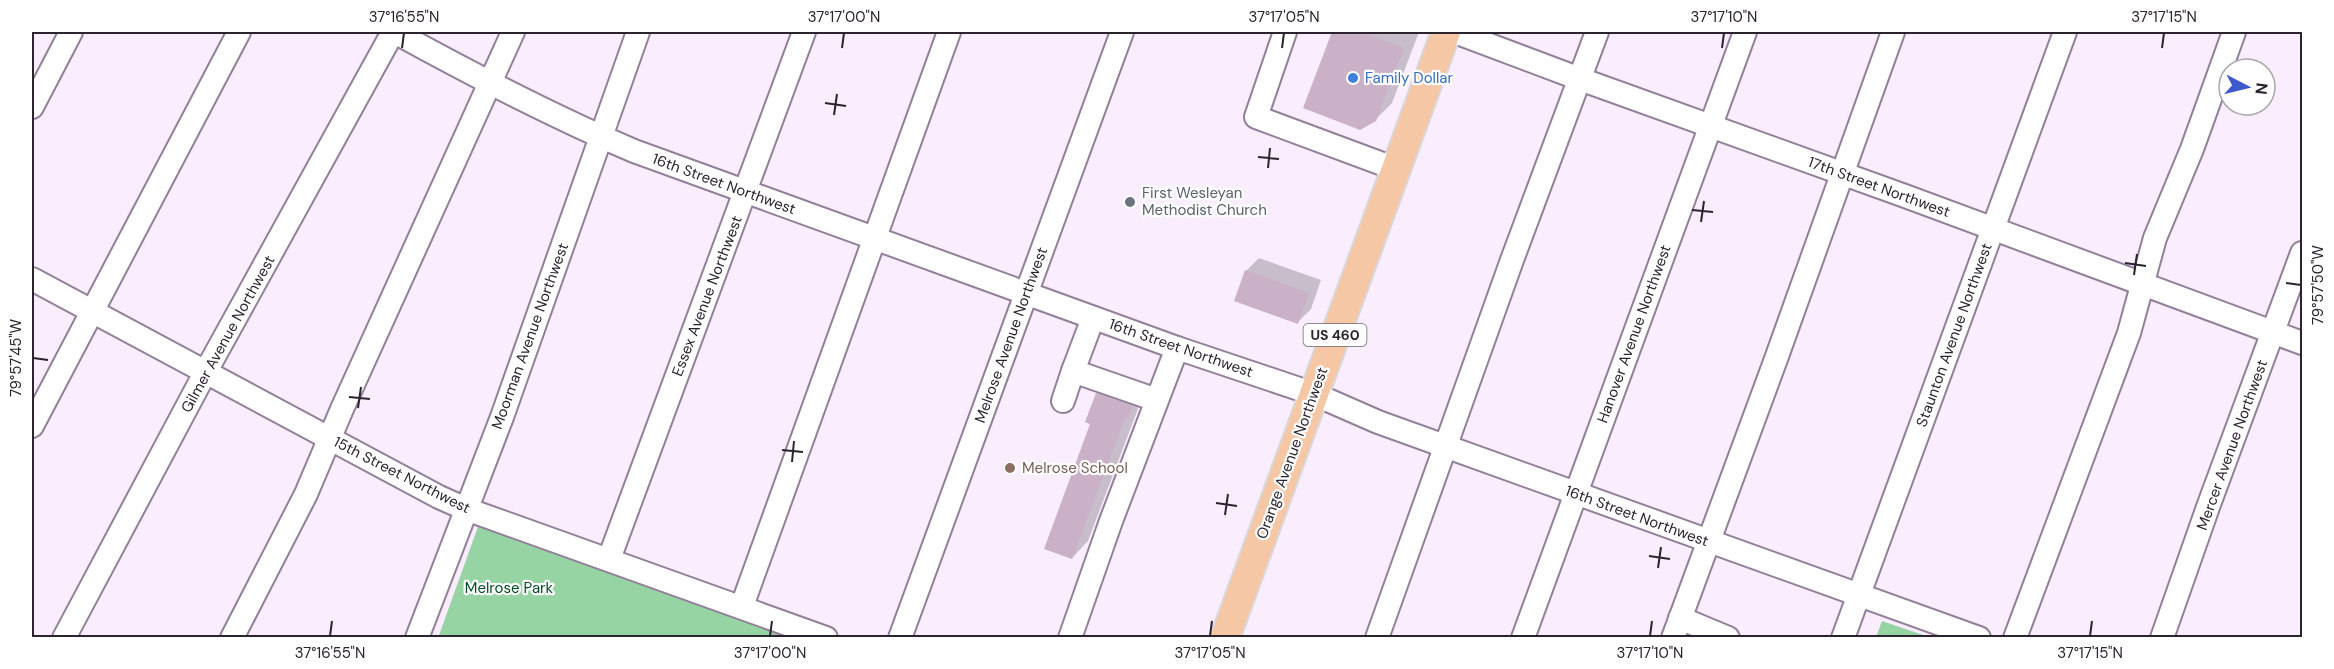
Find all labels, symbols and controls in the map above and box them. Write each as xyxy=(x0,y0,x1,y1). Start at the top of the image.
text: 37°16'55"N xyxy=(369,7,439,27)
text: 37°17'00"N xyxy=(808,7,880,27)
text: 37°17'05"N xyxy=(1248,7,1320,27)
text: 37°17'10"N xyxy=(1691,7,1757,27)
text: 37°17'15"N xyxy=(2131,7,2197,27)
north arrow xyxy=(2217,57,2277,117)
place label: Family Dollar xyxy=(1365,68,1453,88)
marker: Family Dollar xyxy=(1346,71,1360,85)
text: N xyxy=(2250,82,2273,96)
street label: 16th Street Northwest xyxy=(650,149,799,219)
street label: 17th Street Northwest xyxy=(1805,152,1953,222)
place label: First Wesleyan Methodist Church xyxy=(1142,183,1267,220)
marker: First Wesleyan Methodist Church xyxy=(1123,195,1137,209)
street label: Essex Avenue Northwest xyxy=(667,213,747,379)
street label: Moorman Avenue Northwest xyxy=(487,240,573,432)
street label: Staunton Avenue Northwest xyxy=(1911,240,1997,430)
street label: Hanover Avenue Northwest xyxy=(1592,242,1676,426)
street label: Melrose Avenue Northwest xyxy=(970,244,1052,426)
text: 79°57'50"W xyxy=(2308,245,2328,325)
street label: Gilmer Avenue Northwest xyxy=(176,252,280,416)
street label: 16th Street Northwest xyxy=(1106,314,1256,382)
text: 79°57'45"W xyxy=(6,319,26,397)
road number: US 460 xyxy=(1304,324,1366,346)
street label: Mercer Avenue Northwest xyxy=(2192,357,2272,533)
street label: Orange Avenue Northwest xyxy=(1252,364,1332,542)
street label: 15th Street Northwest xyxy=(330,432,474,518)
place label: Melrose School xyxy=(1022,458,1128,478)
marker: Melrose School xyxy=(1003,461,1017,475)
street label: 16th Street Northwest xyxy=(1563,481,1712,551)
park label: Melrose Park xyxy=(465,578,554,598)
text: 37°16'55"N xyxy=(295,643,365,663)
text: 37°17'00"N xyxy=(734,643,806,663)
text: 37°17'05"N xyxy=(1174,643,1246,663)
text: 37°17'10"N xyxy=(1617,643,1683,663)
text: 37°17'15"N xyxy=(2057,643,2123,663)

